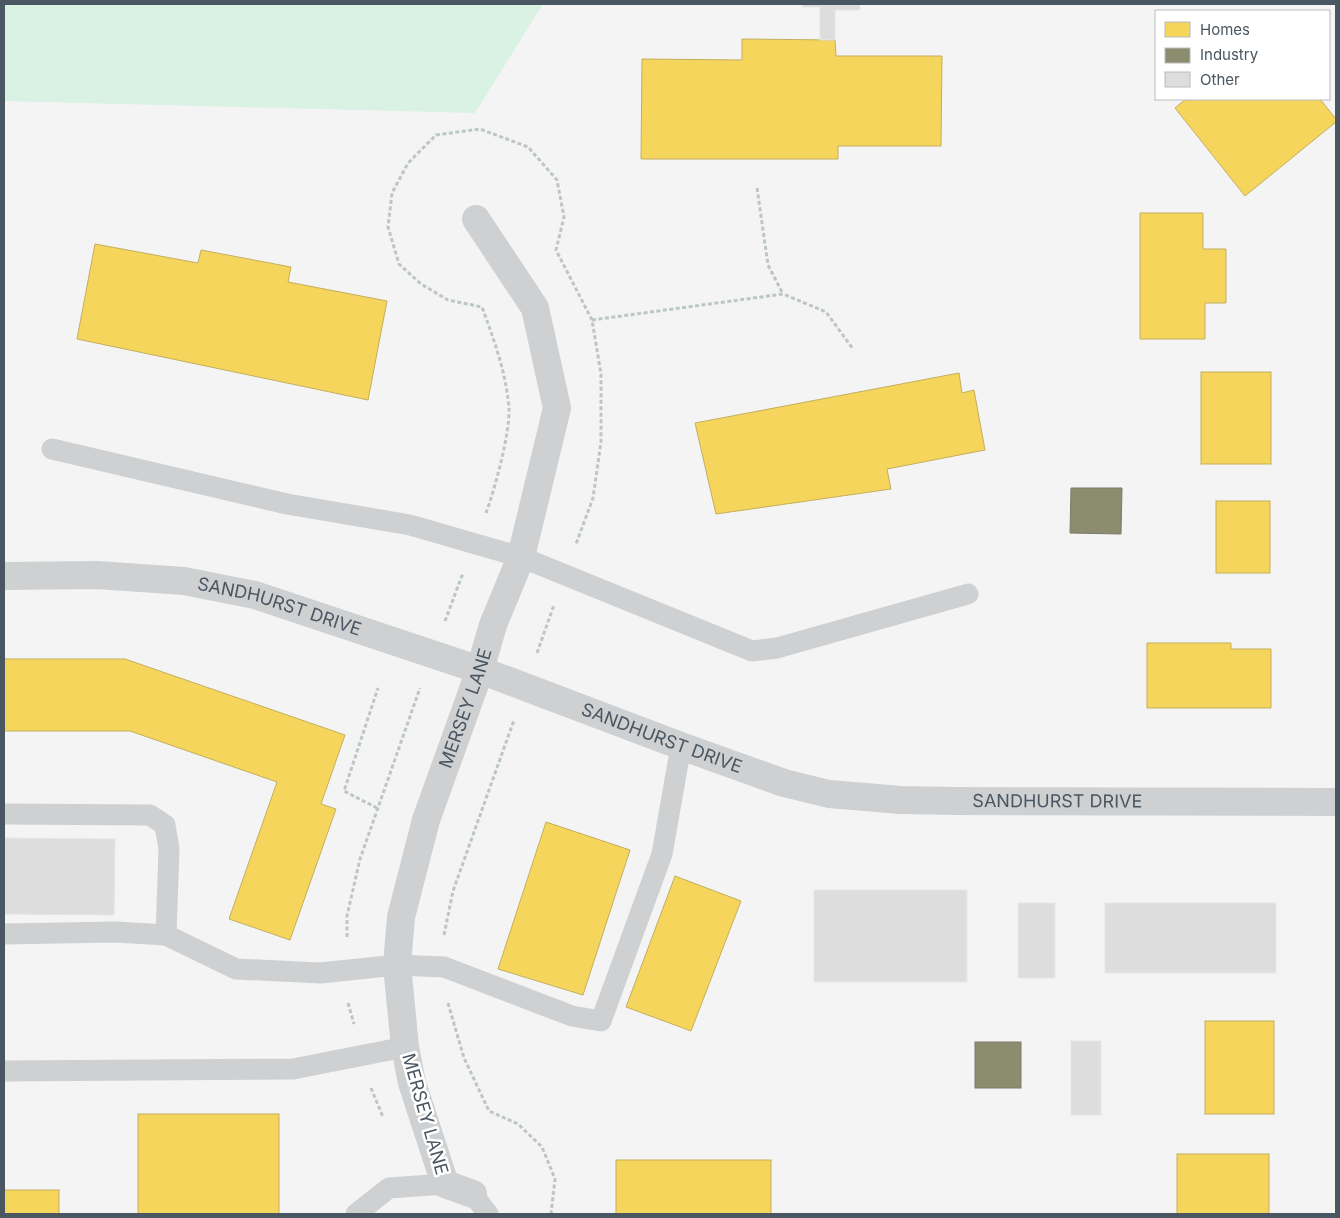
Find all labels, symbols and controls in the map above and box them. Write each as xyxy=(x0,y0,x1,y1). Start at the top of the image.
legend xyxy=(1155,10,1330,100)
text: Homes xyxy=(1200,20,1250,39)
text: Industry xyxy=(1200,45,1259,64)
text: Other xyxy=(1200,70,1240,89)
street label: SANDHURST DRIVE xyxy=(196,573,364,640)
street label: MERSEY LANE xyxy=(435,646,496,771)
street label: SANDHURST DRIVE xyxy=(579,698,745,777)
street label: SANDHURST DRIVE xyxy=(972,790,1142,811)
street label: MERSEY LANE xyxy=(398,1051,453,1177)

